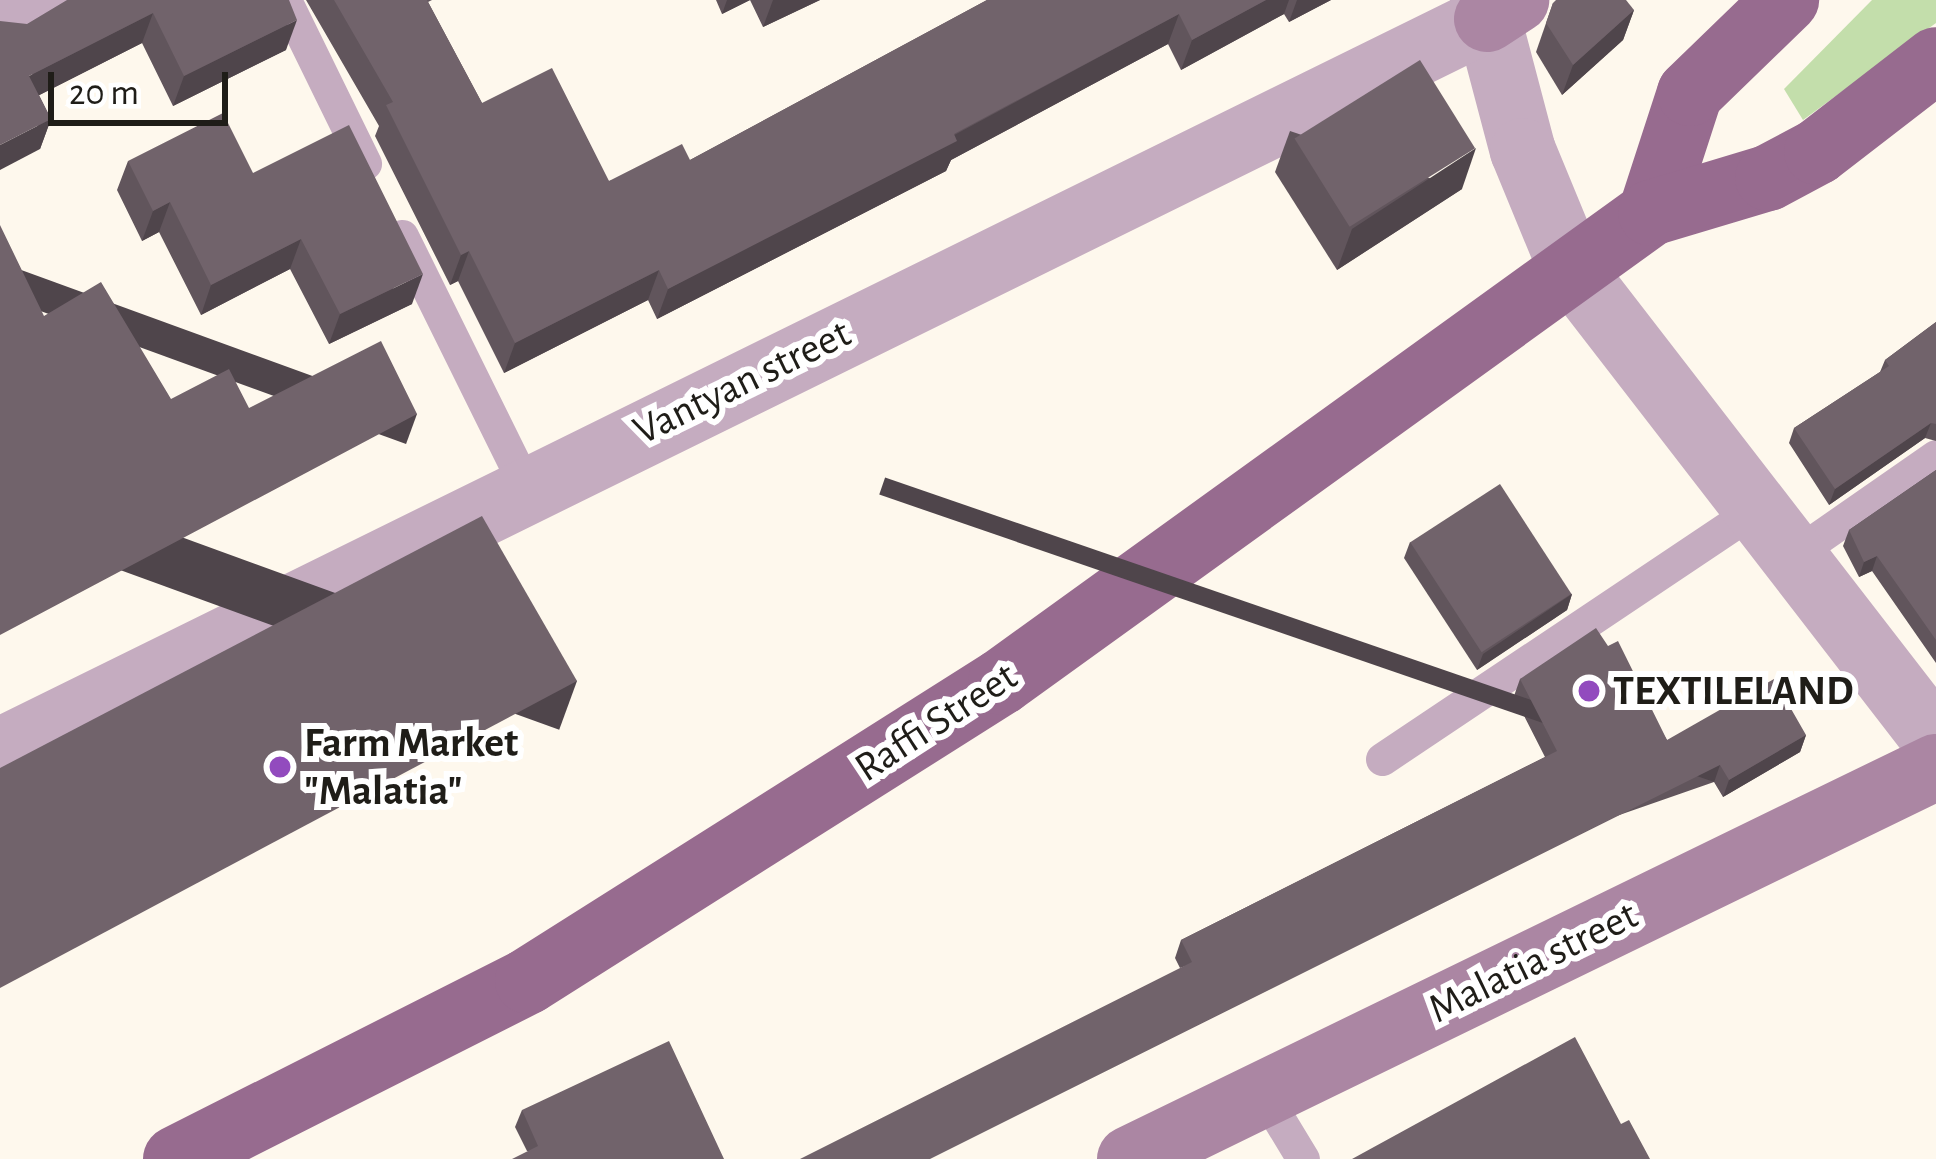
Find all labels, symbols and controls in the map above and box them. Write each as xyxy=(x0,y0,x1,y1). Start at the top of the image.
scale bar xyxy=(54,48,234,122)
text: 20 m xyxy=(69,75,139,111)
street label: Vantyan street xyxy=(625,308,859,456)
street label: Raffi Street xyxy=(845,651,1027,793)
place label: TEXTILELAND xyxy=(1613,666,1854,716)
marker: TEXTILELAND xyxy=(1576,678,1602,704)
place label: Farm Market "Malatia" xyxy=(304,718,518,816)
marker: Farm Market "Malatia" xyxy=(267,754,293,780)
street label: Malatia street xyxy=(1420,890,1646,1034)

